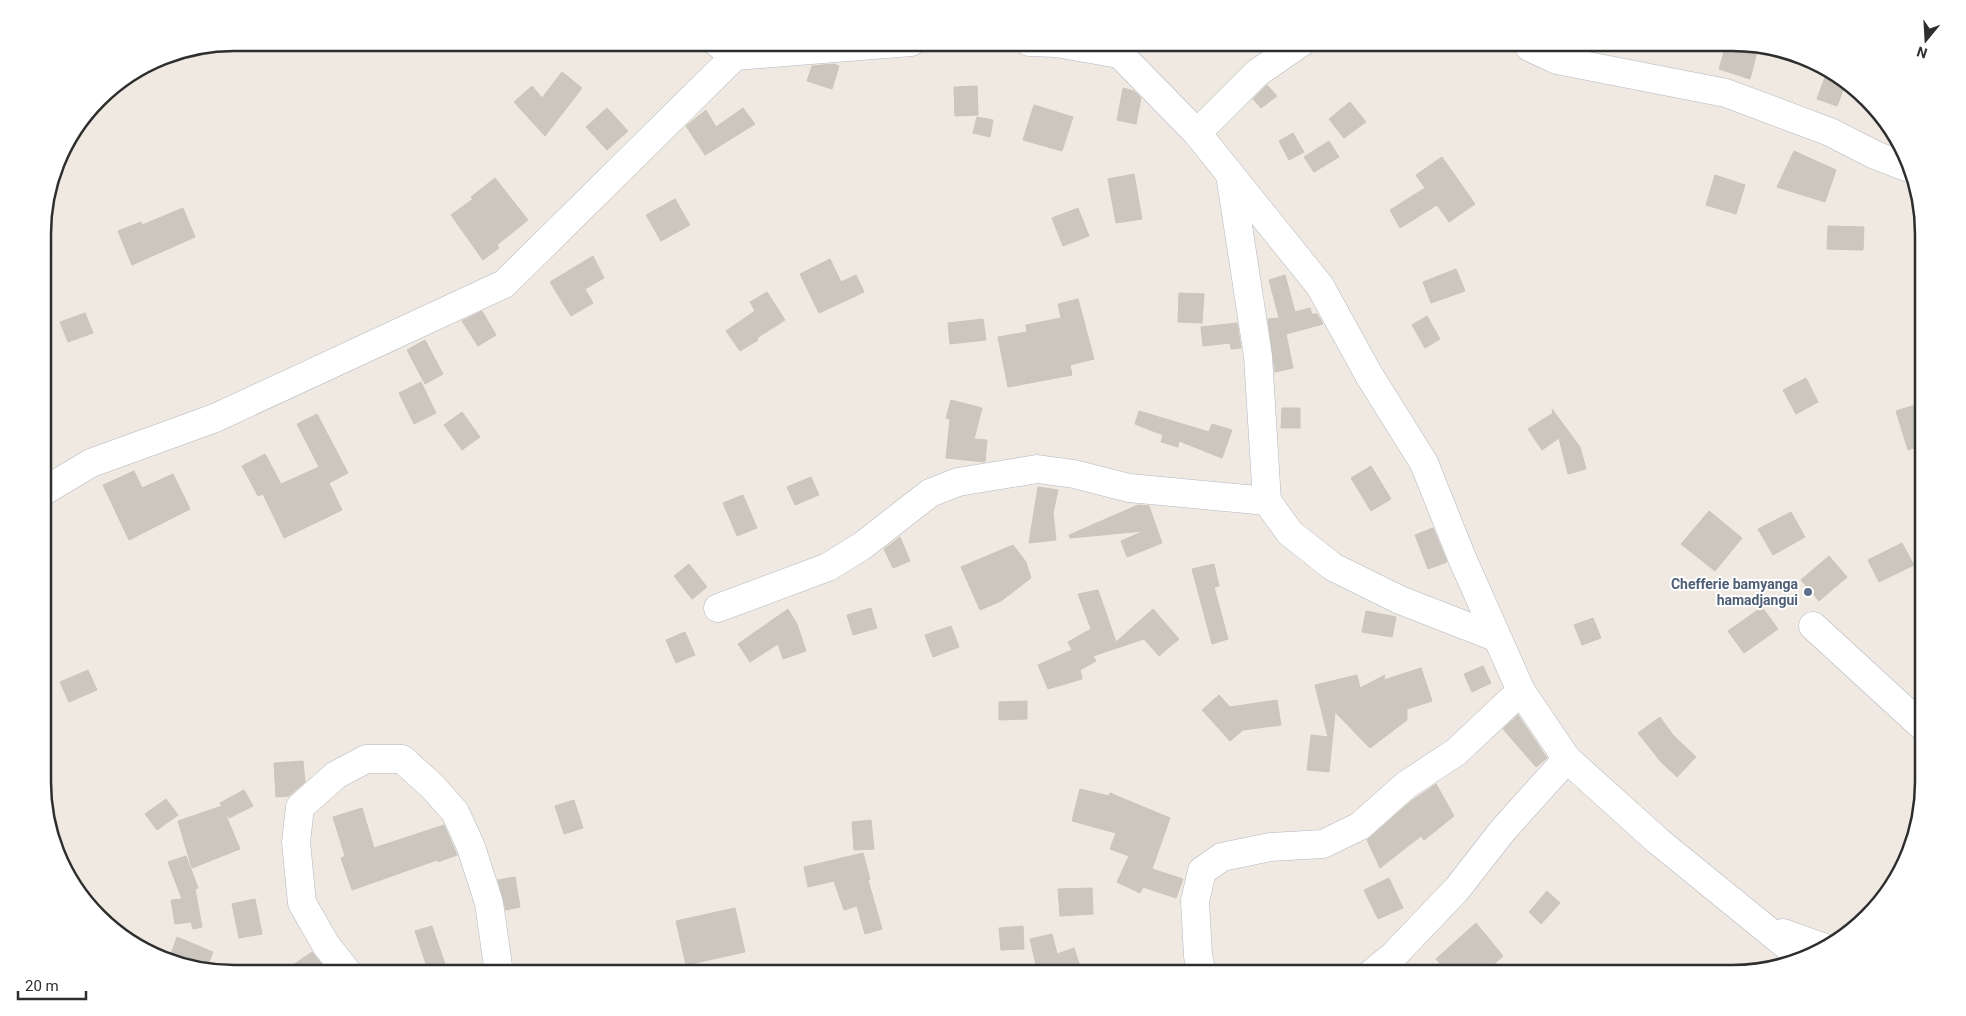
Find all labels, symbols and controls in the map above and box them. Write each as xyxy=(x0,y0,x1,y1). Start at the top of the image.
north arrow xyxy=(1901,15,1951,65)
text: N xyxy=(1915,43,1929,62)
place label: Chefferie bamyanga hamadjangui xyxy=(1671,576,1799,608)
marker: Chefferie bamyanga hamadjangui xyxy=(1802,586,1814,598)
scale bar xyxy=(18,968,85,1000)
text: 20 m xyxy=(25,977,59,995)

